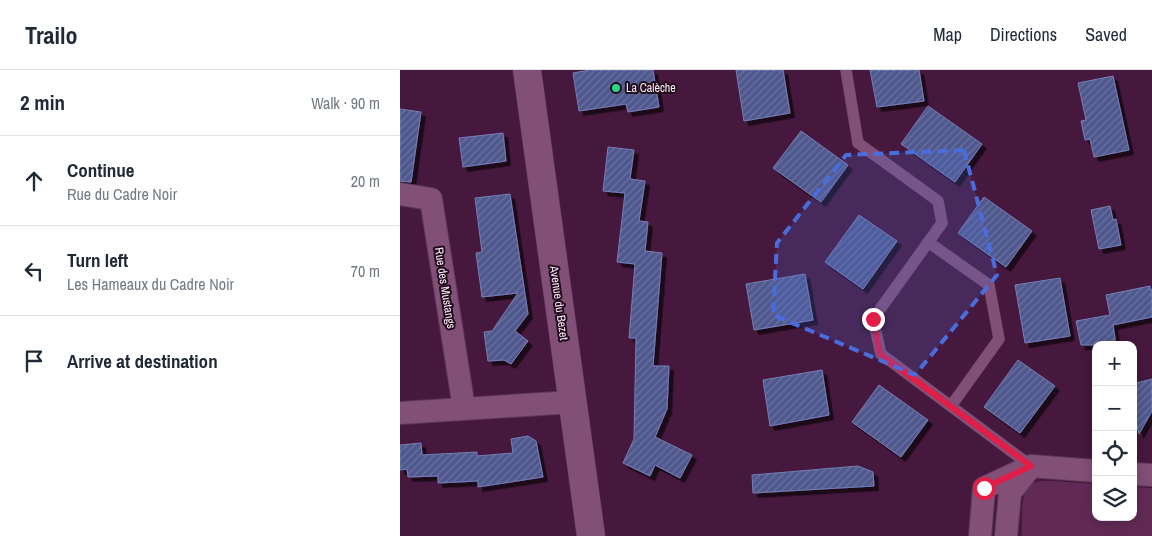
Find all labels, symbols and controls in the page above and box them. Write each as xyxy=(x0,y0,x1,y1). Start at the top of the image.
text: Trailo xyxy=(25,19,78,51)
text: Map xyxy=(933,22,962,47)
text: Directions xyxy=(990,22,1057,47)
text: Saved xyxy=(1085,22,1127,47)
place label: La Calèche xyxy=(626,80,676,96)
marker: La Calèche xyxy=(610,82,622,94)
text: 2 min xyxy=(20,88,65,117)
text: Walk · 90 m xyxy=(311,92,380,114)
text: Continue xyxy=(67,157,135,183)
icon: ahead xyxy=(20,167,48,195)
text: 20 m xyxy=(351,170,380,192)
text: Rue du Cadre Noir xyxy=(67,183,177,205)
street label: Rue des Mustangs xyxy=(431,246,459,330)
text: Turn left xyxy=(67,247,128,273)
icon: left xyxy=(20,257,48,285)
text: 70 m xyxy=(351,260,380,282)
street label: Avenue du Bezet xyxy=(546,264,572,341)
text: Les Hameaux du Cadre Noir xyxy=(67,273,234,295)
route end xyxy=(862,308,885,331)
map controls xyxy=(1092,341,1137,521)
button: + xyxy=(1092,341,1137,386)
icon: arrive xyxy=(20,347,48,375)
text: Arrive at destination xyxy=(67,348,218,374)
button: − xyxy=(1092,386,1137,431)
button: locate xyxy=(1092,431,1137,476)
button: layers xyxy=(1092,476,1137,521)
route start xyxy=(973,477,996,500)

